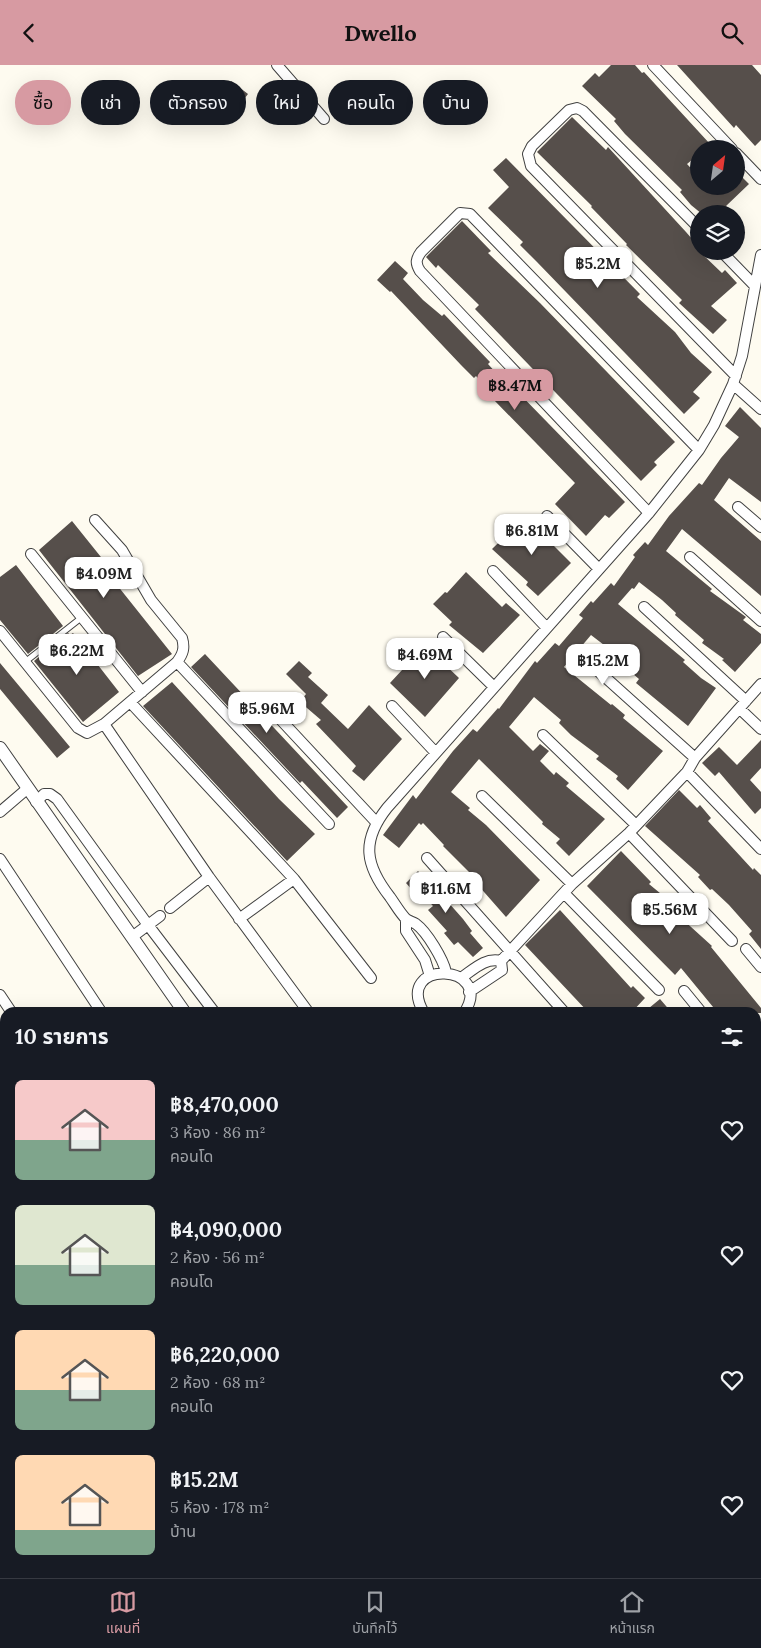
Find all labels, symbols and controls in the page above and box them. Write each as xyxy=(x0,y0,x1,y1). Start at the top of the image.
icon: back xyxy=(15,19,43,47)
text: Dwello xyxy=(344,19,417,47)
icon: search xyxy=(718,19,746,47)
chip: ซื้อ xyxy=(15,80,71,125)
chip: เช่า xyxy=(81,80,140,125)
chip: ตัวกรอง xyxy=(150,80,246,125)
chip: ใหม่ xyxy=(256,80,318,125)
chip: คอนโด xyxy=(328,80,413,125)
chip: บ้าน xyxy=(423,80,488,125)
north arrow xyxy=(690,140,745,195)
map controls xyxy=(690,140,745,260)
button: layers xyxy=(690,205,745,260)
pin: ฿5.2M xyxy=(563,247,633,289)
text: ฿5.2M xyxy=(575,253,621,273)
pin: ฿8.47M xyxy=(474,369,556,411)
text: ฿8.47M xyxy=(488,375,542,395)
pin: ฿6.81M xyxy=(491,513,573,556)
text: ฿6.81M xyxy=(505,520,559,540)
pin: ฿4.09M xyxy=(63,557,145,599)
text: ฿4.09M xyxy=(76,563,132,583)
pin: ฿6.22M xyxy=(36,633,118,676)
pin: ฿4.69M xyxy=(384,637,466,680)
text: ฿6.22M xyxy=(50,640,104,660)
pin: ฿15.2M xyxy=(562,643,644,686)
text: ฿4.69M xyxy=(397,644,453,664)
text: ฿15.2M xyxy=(577,650,629,670)
pin: ฿5.96M xyxy=(226,691,308,734)
text: ฿5.96M xyxy=(239,698,295,718)
pin: ฿11.6M xyxy=(405,871,487,914)
text: ฿11.6M xyxy=(421,878,471,898)
pin: ฿5.56M xyxy=(629,893,711,935)
text: ฿5.56M xyxy=(642,899,698,919)
text: 10 รายการ xyxy=(15,1023,109,1050)
icon: filters xyxy=(718,1023,746,1051)
text: ฿8,470,000 xyxy=(170,1091,279,1118)
icon: home xyxy=(55,1100,115,1160)
icon: heart xyxy=(718,1116,746,1144)
text: 3 ห้อง · 86 m² xyxy=(170,1122,266,1142)
text: คอนโด xyxy=(170,1146,213,1166)
text: ฿4,090,000 xyxy=(170,1216,282,1243)
icon: home xyxy=(55,1225,115,1285)
icon: heart xyxy=(718,1241,746,1269)
text: 2 ห้อง · 56 m² xyxy=(170,1247,265,1267)
text: คอนโด xyxy=(170,1271,213,1291)
text: ฿6,220,000 xyxy=(170,1341,280,1368)
icon: home xyxy=(55,1350,115,1410)
icon: heart xyxy=(718,1366,746,1394)
text: 2 ห้อง · 68 m² xyxy=(170,1372,265,1392)
text: คอนโด xyxy=(170,1396,213,1416)
text: ฿15.2M xyxy=(170,1466,239,1493)
icon: home xyxy=(55,1475,115,1535)
icon: heart xyxy=(718,1491,746,1519)
text: 5 ห้อง · 178 m² xyxy=(170,1497,269,1517)
text: บ้าน xyxy=(170,1521,196,1541)
tab: แผนที่ xyxy=(106,1588,140,1639)
tab: บันทึกไว้ xyxy=(352,1588,397,1639)
tab: หน้าแรก xyxy=(609,1588,655,1639)

